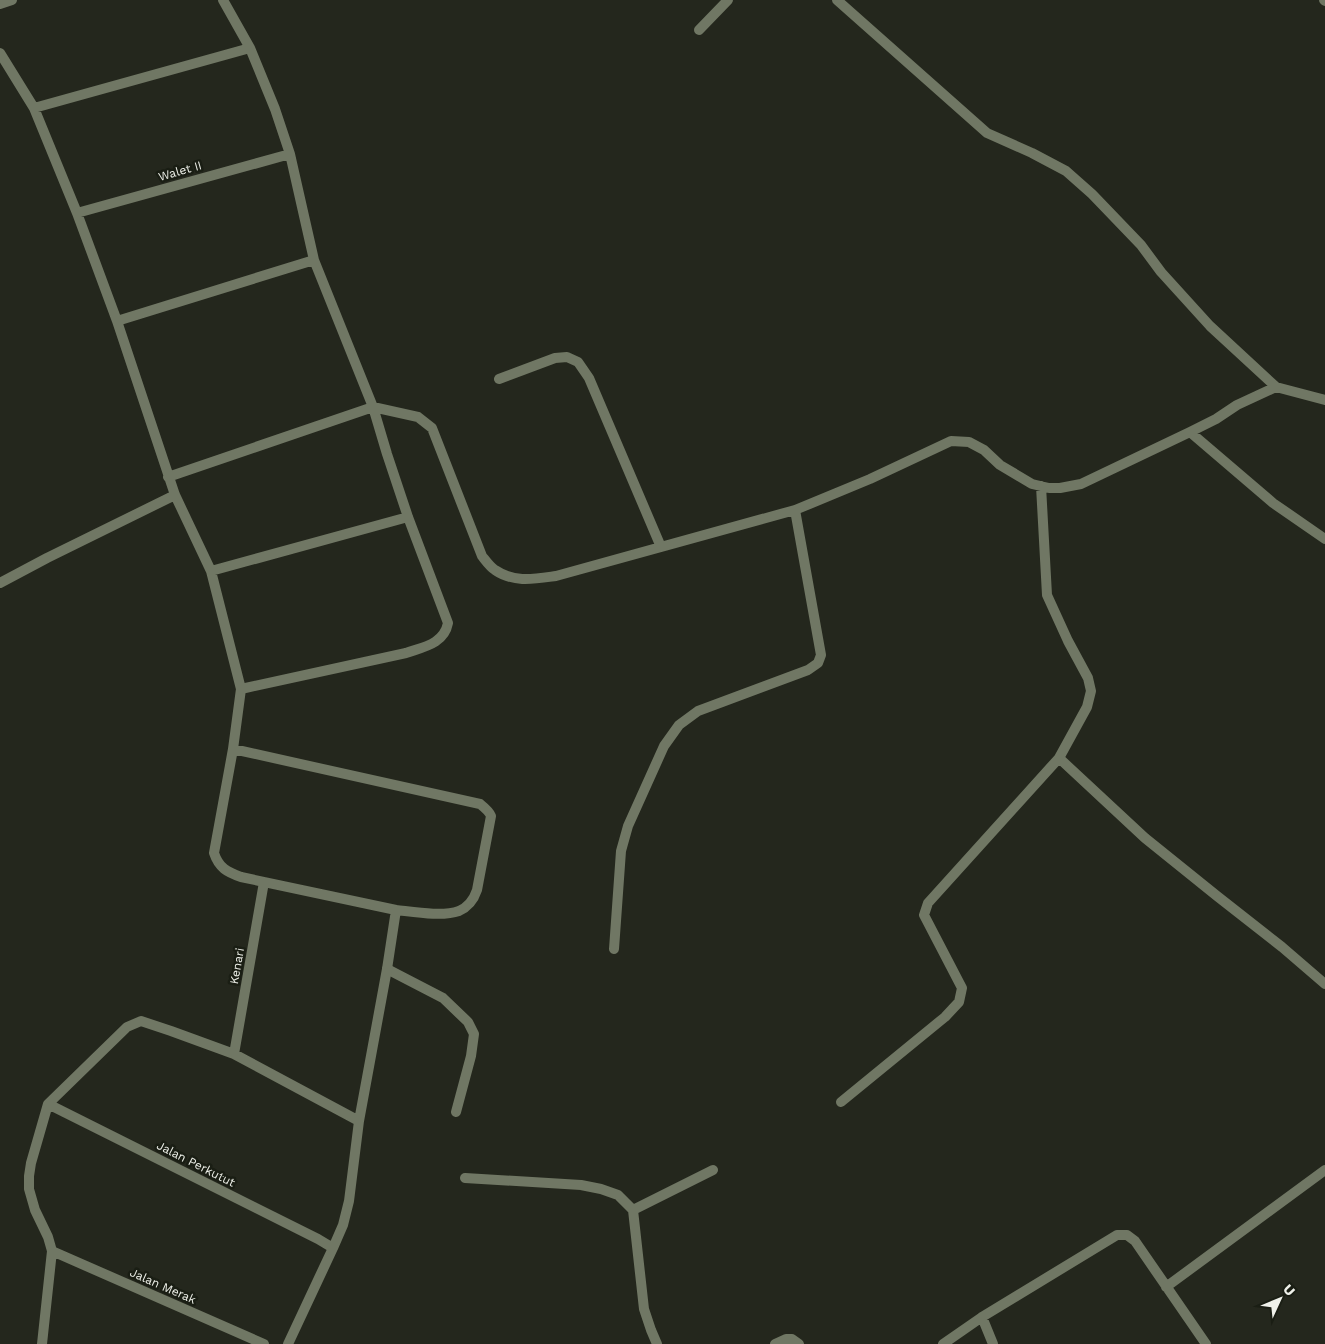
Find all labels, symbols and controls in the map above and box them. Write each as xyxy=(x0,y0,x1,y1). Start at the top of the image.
street label: Walet II xyxy=(157,158,203,184)
street label: Kenari xyxy=(227,947,247,985)
street label: Jalan Perkutut xyxy=(154,1138,238,1190)
street label: Jalan Merak xyxy=(128,1265,198,1307)
north arrow xyxy=(1255,1274,1305,1324)
text: U xyxy=(1280,1281,1299,1299)

